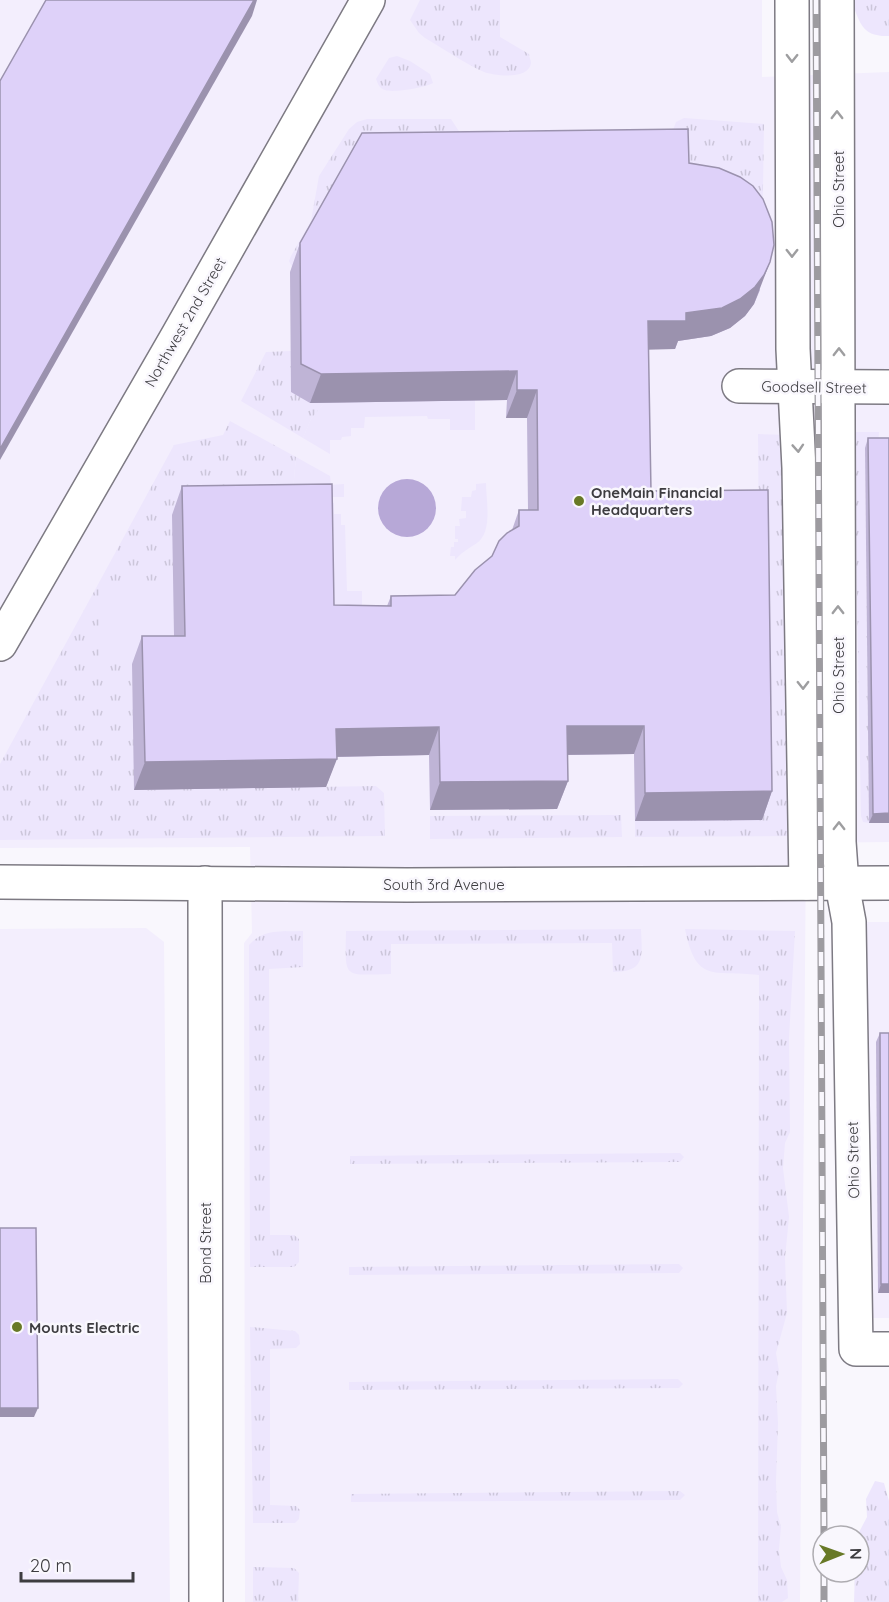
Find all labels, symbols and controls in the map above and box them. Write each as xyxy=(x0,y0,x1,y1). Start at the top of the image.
one-way arrow xyxy=(786,54,798,63)
one-way arrow xyxy=(831,110,843,119)
street label: Ohio Street xyxy=(829,150,848,228)
one-way arrow xyxy=(786,249,798,258)
street label: Northwest 2nd Street xyxy=(140,254,230,390)
one-way arrow xyxy=(833,347,845,356)
street label: Goodsell Street xyxy=(761,377,867,397)
one-way arrow xyxy=(791,444,804,453)
place label: OneMain Financial Headquarters xyxy=(591,483,723,519)
marker: OneMain Financial Headquarters xyxy=(572,494,586,508)
one-way arrow xyxy=(832,605,844,614)
street label: Ohio Street xyxy=(829,636,848,714)
one-way arrow xyxy=(797,681,809,690)
one-way arrow xyxy=(832,821,845,830)
street label: South 3rd Avenue xyxy=(383,875,505,894)
street label: Ohio Street xyxy=(843,1121,863,1199)
street label: Bond Street xyxy=(196,1202,215,1284)
place label: Mounts Electric xyxy=(29,1318,140,1337)
marker: Mounts Electric xyxy=(10,1320,24,1334)
north arrow xyxy=(811,1524,871,1584)
scale bar xyxy=(21,1545,134,1583)
text: N xyxy=(846,1548,866,1560)
text: 20 m xyxy=(30,1554,72,1577)

